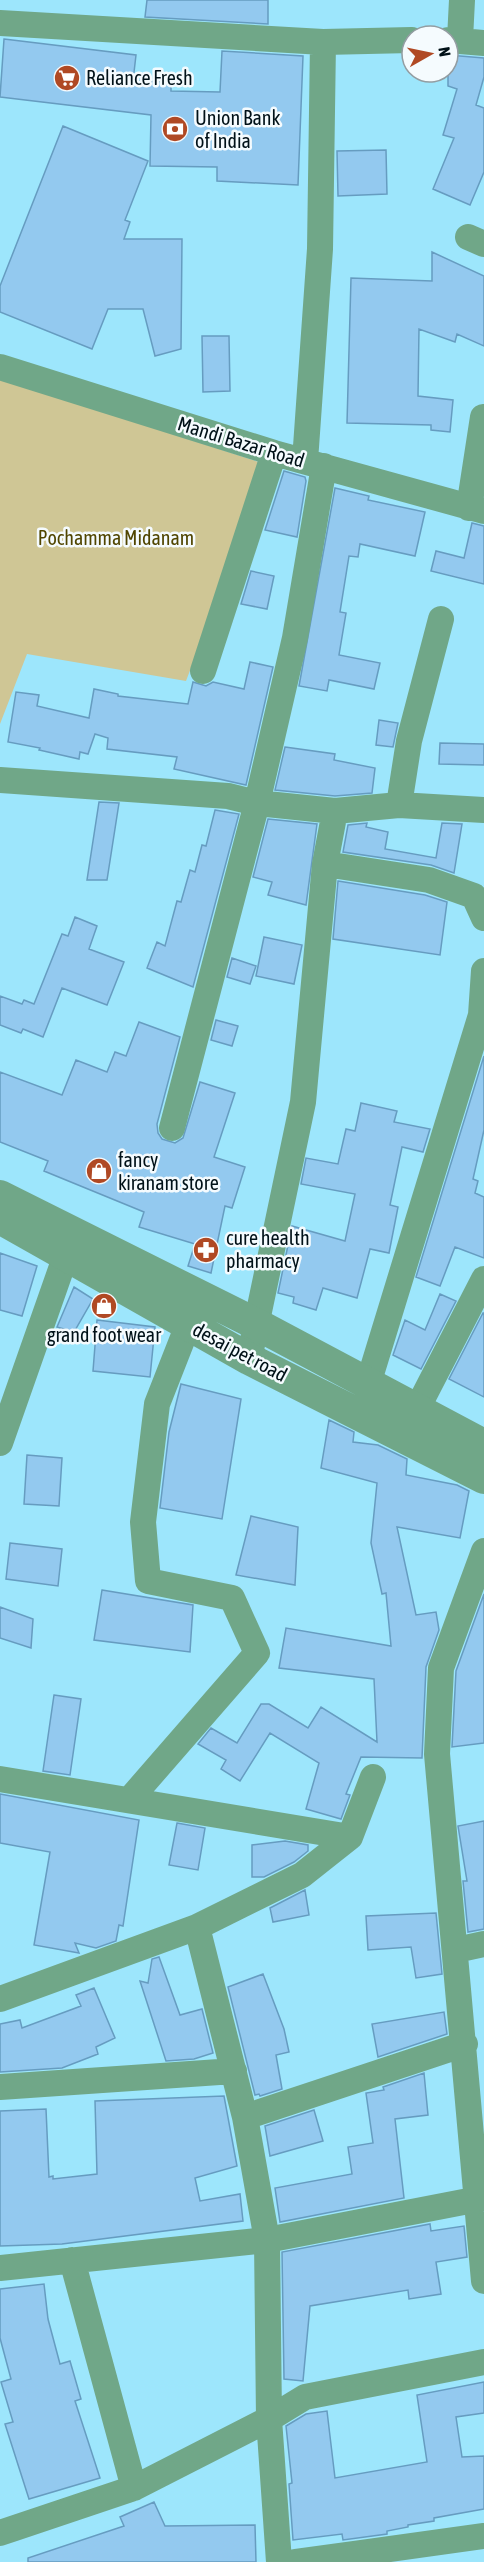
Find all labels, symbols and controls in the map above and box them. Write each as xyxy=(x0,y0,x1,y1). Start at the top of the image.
north arrow xyxy=(400,24,460,84)
text: N xyxy=(435,46,454,58)
supermarket icon: Reliance Fresh xyxy=(52,63,82,93)
place label: Reliance Fresh xyxy=(86,66,193,89)
place label: Union Bank of India xyxy=(195,106,280,152)
bank icon: Union Bank of India xyxy=(160,114,190,144)
street label: Mandi Bazar Road xyxy=(175,411,307,472)
park label: Pochamma Midanam xyxy=(38,526,194,549)
place label: fancy kiranam store xyxy=(118,1148,219,1194)
shop icon: fancy kiranam store xyxy=(84,1156,114,1186)
place label: cure health pharmacy xyxy=(226,1226,310,1272)
pharmacy icon: cure health pharmacy xyxy=(191,1235,221,1265)
shop icon: grand foot wear xyxy=(89,1291,119,1321)
street label: desai pet road xyxy=(189,1317,291,1386)
place label: grand foot wear xyxy=(47,1323,162,1346)

